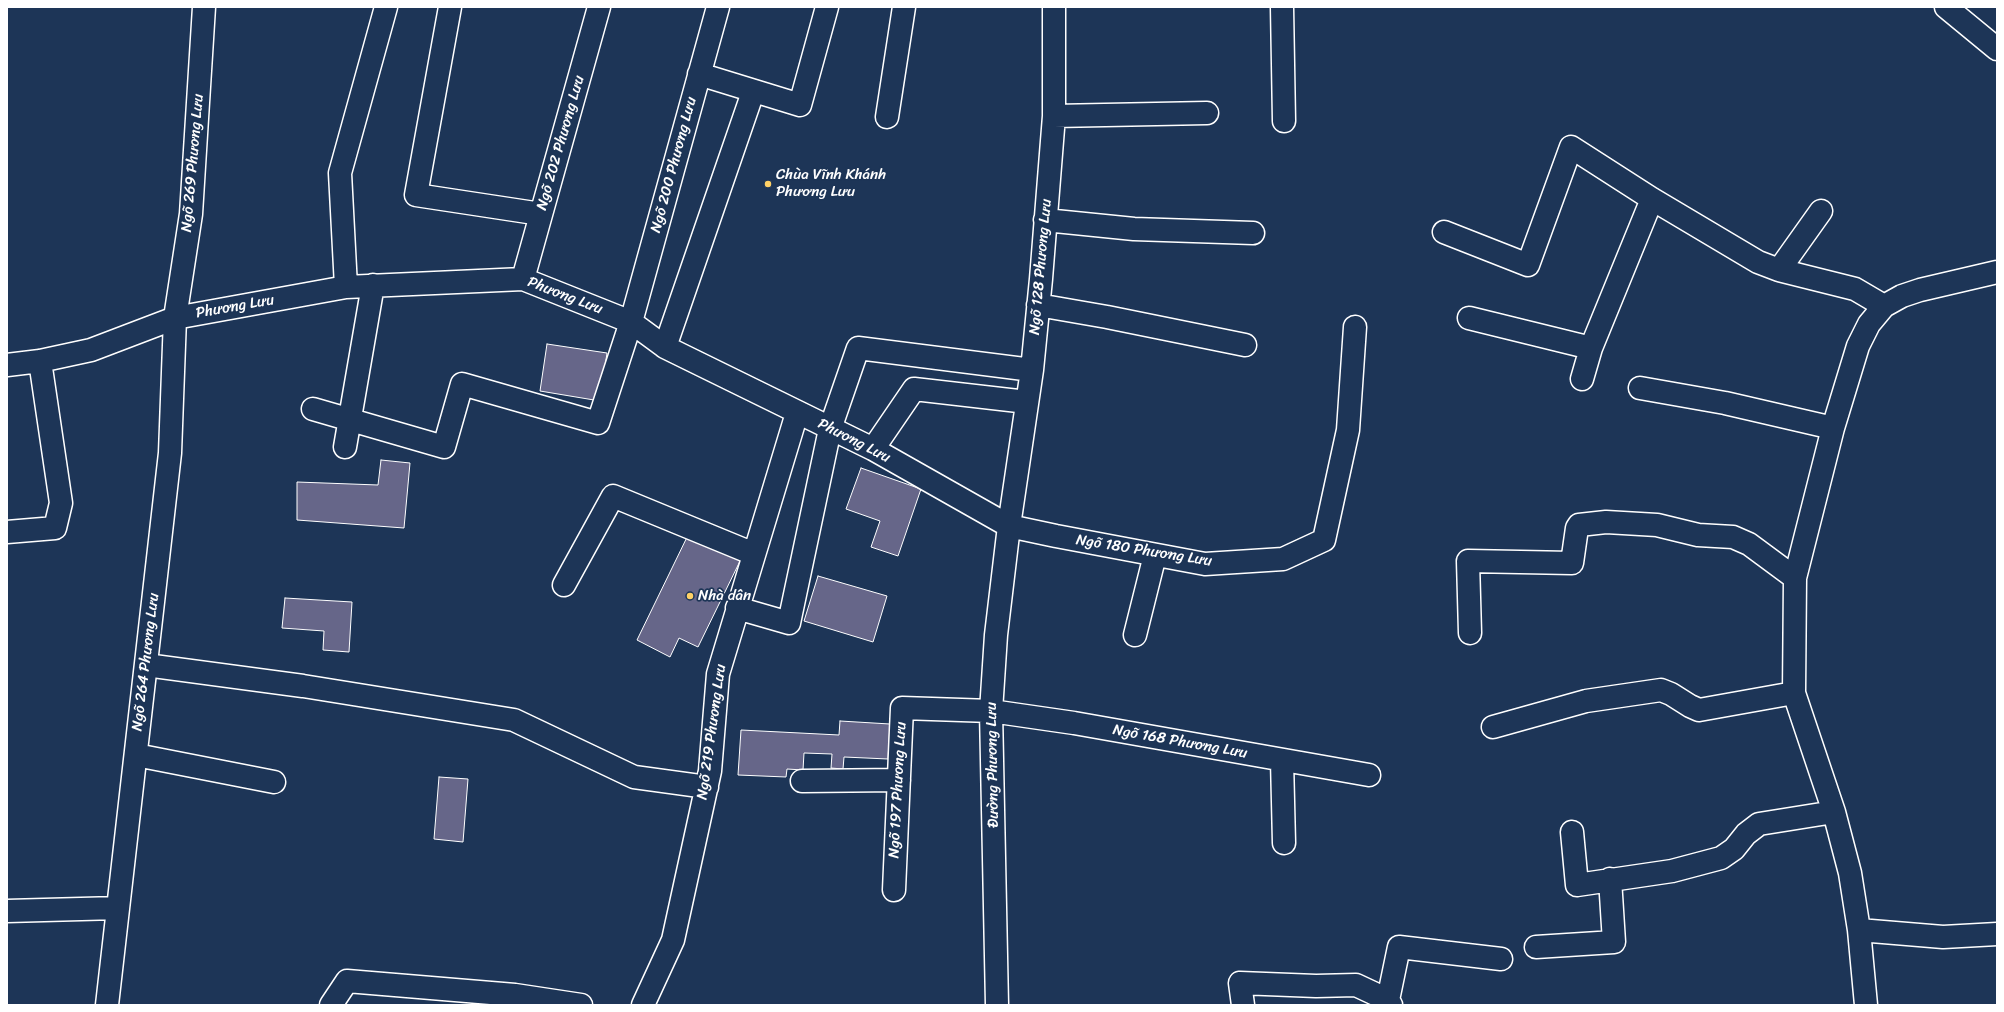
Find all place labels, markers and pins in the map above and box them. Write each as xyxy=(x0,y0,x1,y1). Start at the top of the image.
place label: Chùa Vĩnh Khánh Phương Lưu xyxy=(776,166,886,201)
marker: Chùa Vĩnh Khánh Phương Lưu xyxy=(763,179,773,189)
place label: Nhà dân xyxy=(698,587,751,605)
marker: Nhà dân xyxy=(685,591,695,601)

